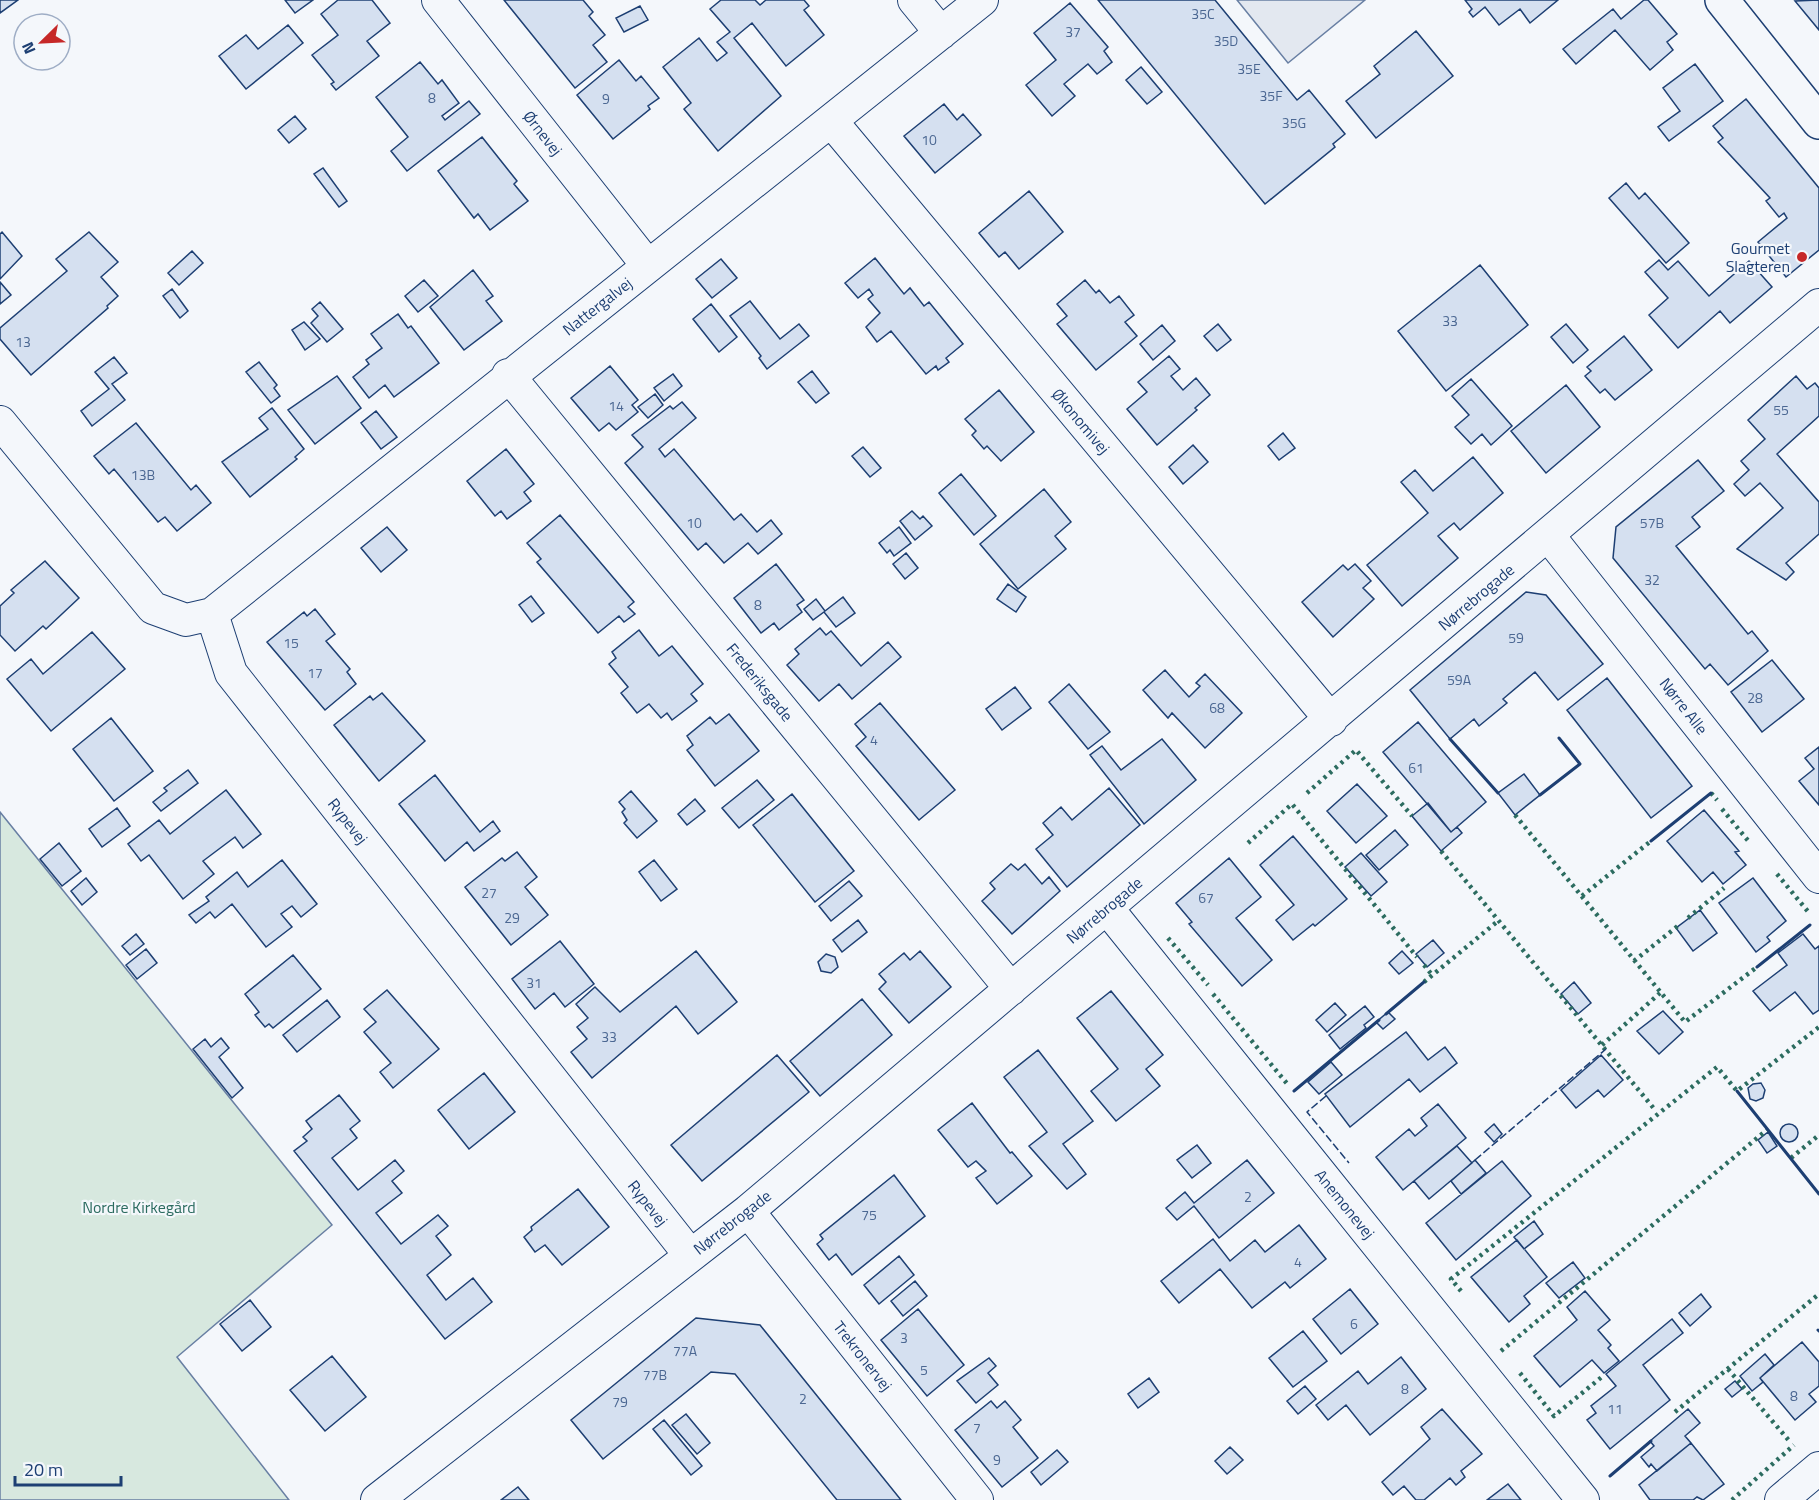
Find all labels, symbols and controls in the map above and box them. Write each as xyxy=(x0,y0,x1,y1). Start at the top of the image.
house number: 35C xyxy=(1191,3,1215,24)
north arrow xyxy=(12,12,72,72)
house number: 37 xyxy=(1065,21,1081,42)
house number: 35D xyxy=(1214,30,1238,51)
text: N xyxy=(15,38,42,58)
house number: 35E xyxy=(1237,58,1261,79)
house number: 35F xyxy=(1259,85,1283,106)
house number: 8 xyxy=(428,87,436,108)
house number: 9 xyxy=(602,88,610,109)
street label: Ørnevej xyxy=(518,105,568,161)
house number: 35G xyxy=(1282,112,1306,133)
house number: 10 xyxy=(921,129,937,150)
place label: Gourmet Slagteren xyxy=(1726,236,1790,278)
marker: Gourmet Slagteren xyxy=(1795,250,1809,264)
street label: Nattergalvej xyxy=(557,271,637,341)
house number: 33 xyxy=(1442,310,1458,331)
house number: 13 xyxy=(15,331,31,352)
street label: Økonomivej xyxy=(1046,383,1116,459)
house number: 14 xyxy=(608,395,624,416)
house number: 55 xyxy=(1773,399,1789,420)
house number: 13B xyxy=(131,464,155,485)
house number: 10 xyxy=(686,512,702,533)
house number: 57B xyxy=(1640,512,1664,533)
street label: Nørrebrogade xyxy=(1433,558,1519,636)
house number: 32 xyxy=(1644,569,1660,590)
house number: 8 xyxy=(754,594,762,615)
house number: 59 xyxy=(1508,627,1524,648)
house number: 15 xyxy=(283,632,299,653)
street label: Frederiksgade xyxy=(721,638,799,726)
house number: 17 xyxy=(307,662,323,683)
house number: 59A xyxy=(1447,669,1472,690)
street label: Nørre Alle xyxy=(1654,672,1714,740)
house number: 28 xyxy=(1747,687,1763,708)
house number: 68 xyxy=(1209,697,1225,718)
house number: 4 xyxy=(870,729,878,750)
house number: 61 xyxy=(1408,757,1424,778)
street label: Rypevej xyxy=(322,793,374,849)
street label: Nørrebrogade xyxy=(1061,871,1147,949)
house number: 27 xyxy=(481,882,497,903)
house number: 67 xyxy=(1198,887,1214,908)
house number: 29 xyxy=(504,907,520,928)
house number: 31 xyxy=(526,972,542,993)
house number: 33 xyxy=(601,1026,617,1047)
street label: Anemonevej xyxy=(1309,1164,1381,1244)
street label: Rypevej xyxy=(622,1175,674,1231)
street label: Nørrebrogade xyxy=(688,1184,776,1260)
house number: 2 xyxy=(1244,1186,1252,1207)
park label: Nordre Kirkegård xyxy=(82,1195,196,1219)
house number: 75 xyxy=(861,1204,877,1225)
house number: 4 xyxy=(1294,1251,1302,1272)
house number: 6 xyxy=(1350,1313,1358,1334)
street label: Trekronervej xyxy=(828,1316,898,1396)
house number: 3 xyxy=(900,1327,908,1348)
house number: 77A xyxy=(673,1340,698,1361)
house number: 5 xyxy=(920,1359,928,1380)
house number: 77B xyxy=(643,1364,667,1385)
house number: 8 xyxy=(1401,1378,1409,1399)
house number: 8 xyxy=(1790,1385,1798,1406)
house number: 2 xyxy=(799,1388,807,1409)
house number: 79 xyxy=(612,1391,628,1412)
house number: 11 xyxy=(1607,1398,1623,1419)
house number: 7 xyxy=(973,1417,981,1438)
scale bar xyxy=(15,1449,122,1487)
house number: 9 xyxy=(993,1449,1001,1470)
text: 20 m xyxy=(24,1456,63,1483)

